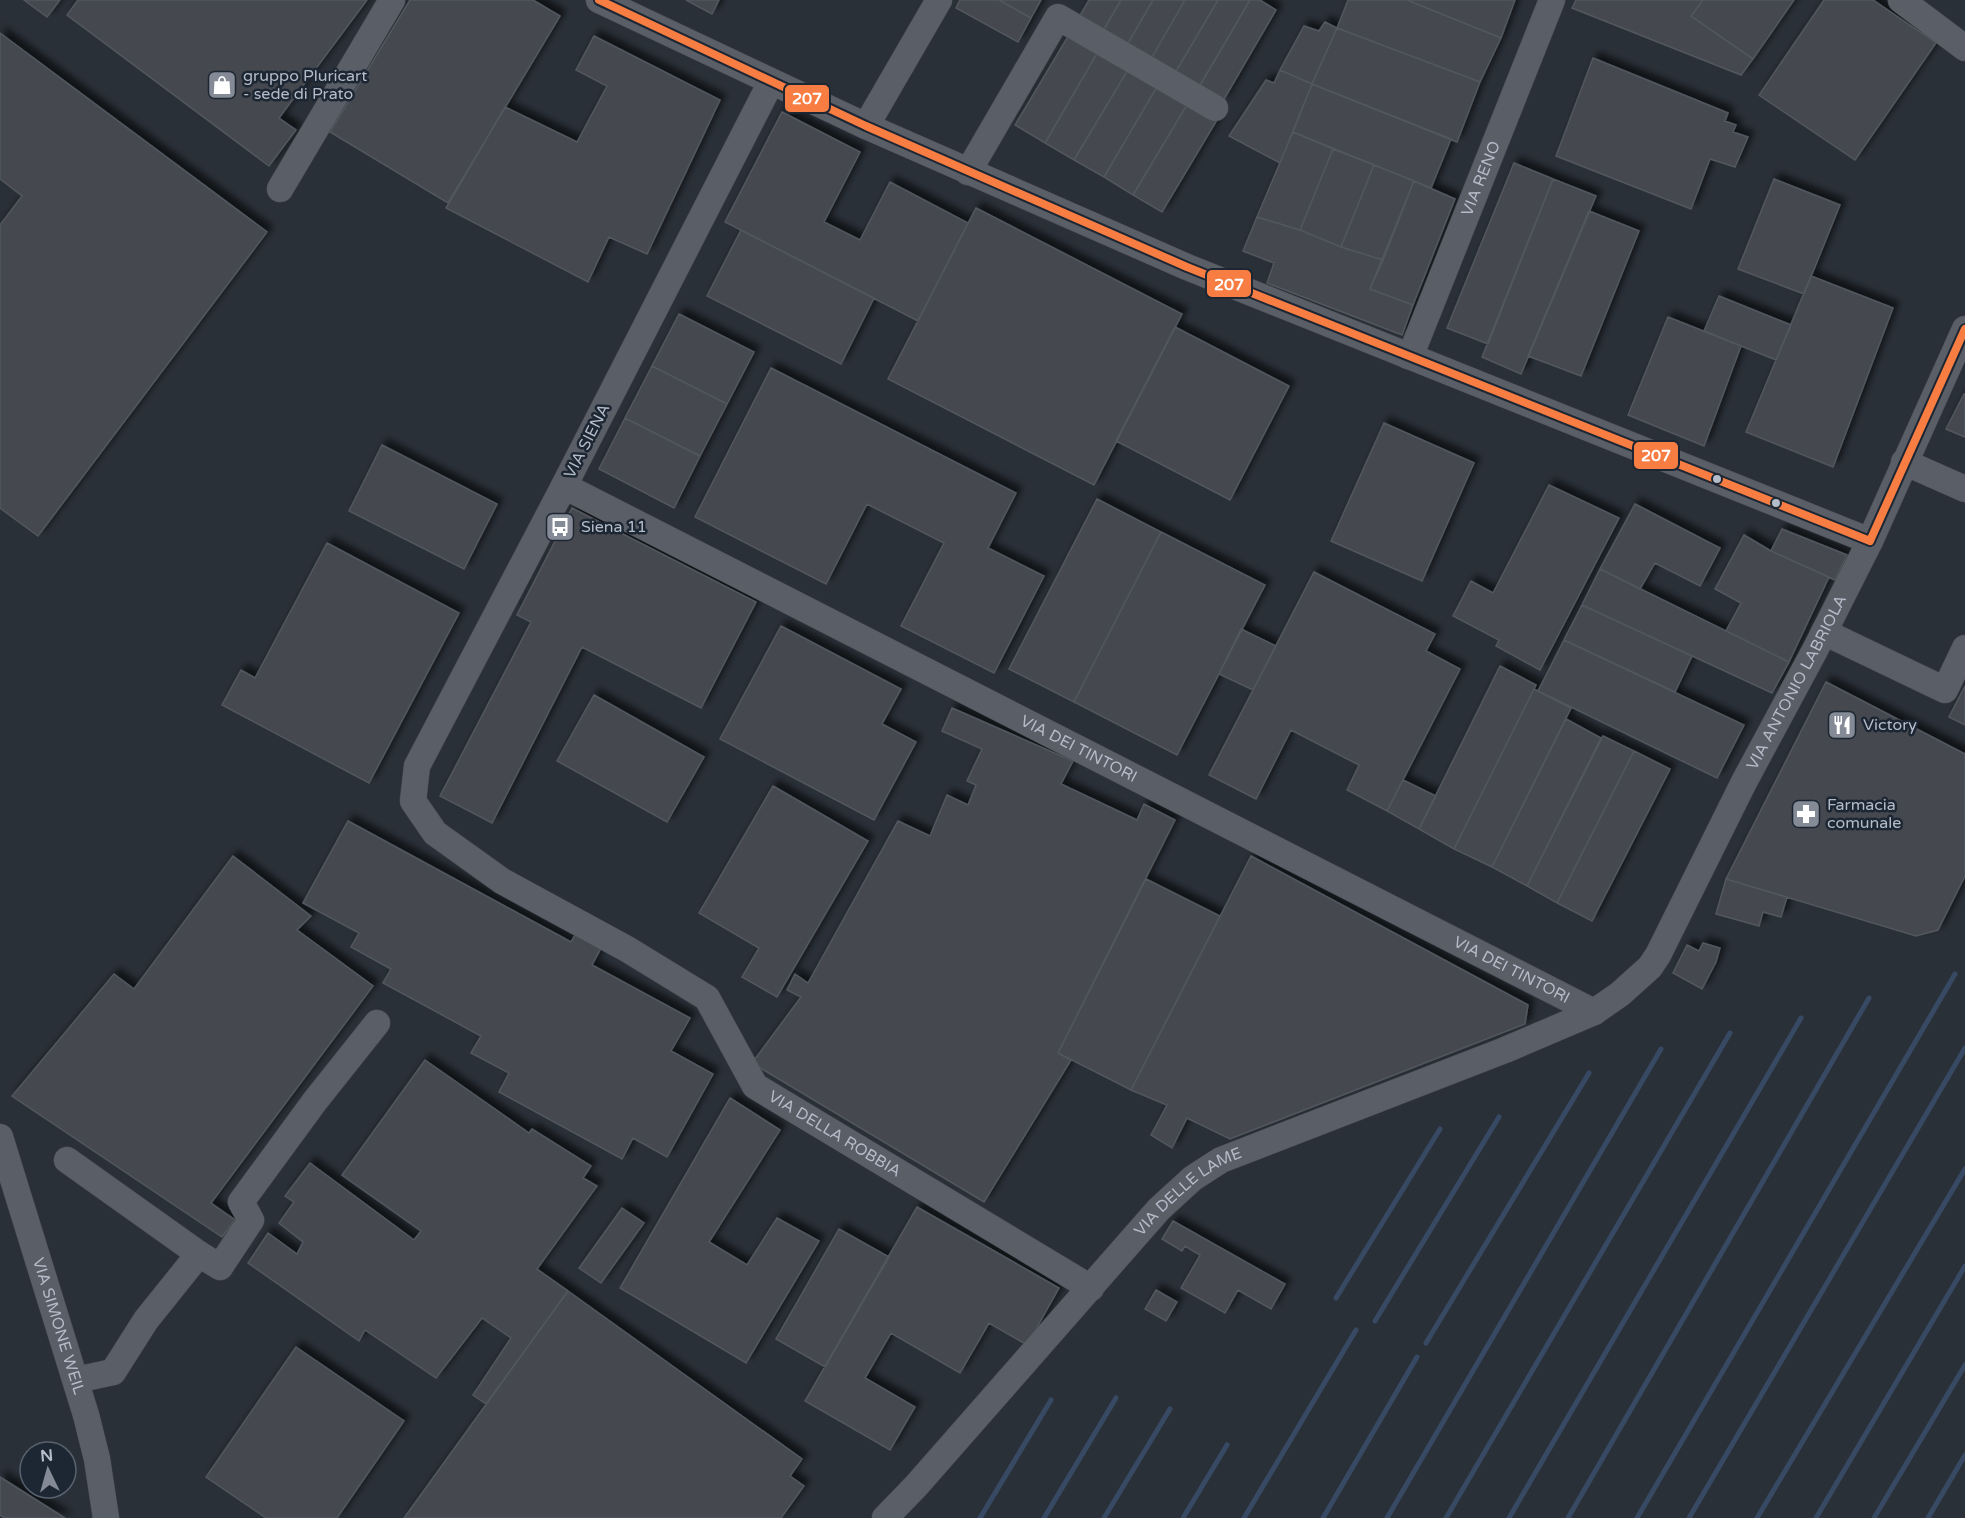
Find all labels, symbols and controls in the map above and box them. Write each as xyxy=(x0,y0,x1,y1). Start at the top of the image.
place label: gruppo Pluricart - sede di Prato xyxy=(243,66,367,104)
shop icon: gruppo Pluricart - sede di Prato xyxy=(206,69,238,101)
line badge: 207 xyxy=(784,84,830,113)
text: 207 xyxy=(792,89,822,109)
street label: VIA RENO xyxy=(1457,138,1505,219)
line badge: 207 xyxy=(1206,269,1252,298)
text: 207 xyxy=(1214,275,1244,295)
street label: VIA SIENA xyxy=(560,400,614,482)
line badge: 207 xyxy=(1633,441,1679,470)
text: 207 xyxy=(1641,446,1671,466)
unlabelled marker xyxy=(1711,473,1723,485)
unlabelled marker xyxy=(1770,497,1782,509)
bus stop icon: Siena 11 xyxy=(544,511,576,543)
place label: Siena 11 xyxy=(581,517,647,537)
street label: VIA ANTONIO LABRIOLA xyxy=(1742,591,1851,773)
restaurant icon: Victory xyxy=(1826,709,1858,741)
street label: VIA DEI TINTORI xyxy=(1017,711,1140,787)
place label: Victory xyxy=(1863,715,1917,735)
place label: Farmacia comunale xyxy=(1827,795,1901,833)
pharmacy icon: Farmacia comunale xyxy=(1790,798,1822,830)
street label: VIA DEI TINTORI xyxy=(1450,932,1573,1008)
street label: VIA DELLA ROBBIA xyxy=(765,1086,905,1182)
street label: VIA DELLE LAME xyxy=(1130,1143,1245,1240)
street label: VIA SIMONE WEIL xyxy=(28,1255,89,1397)
north arrow xyxy=(18,1440,78,1500)
text: N xyxy=(40,1446,54,1467)

